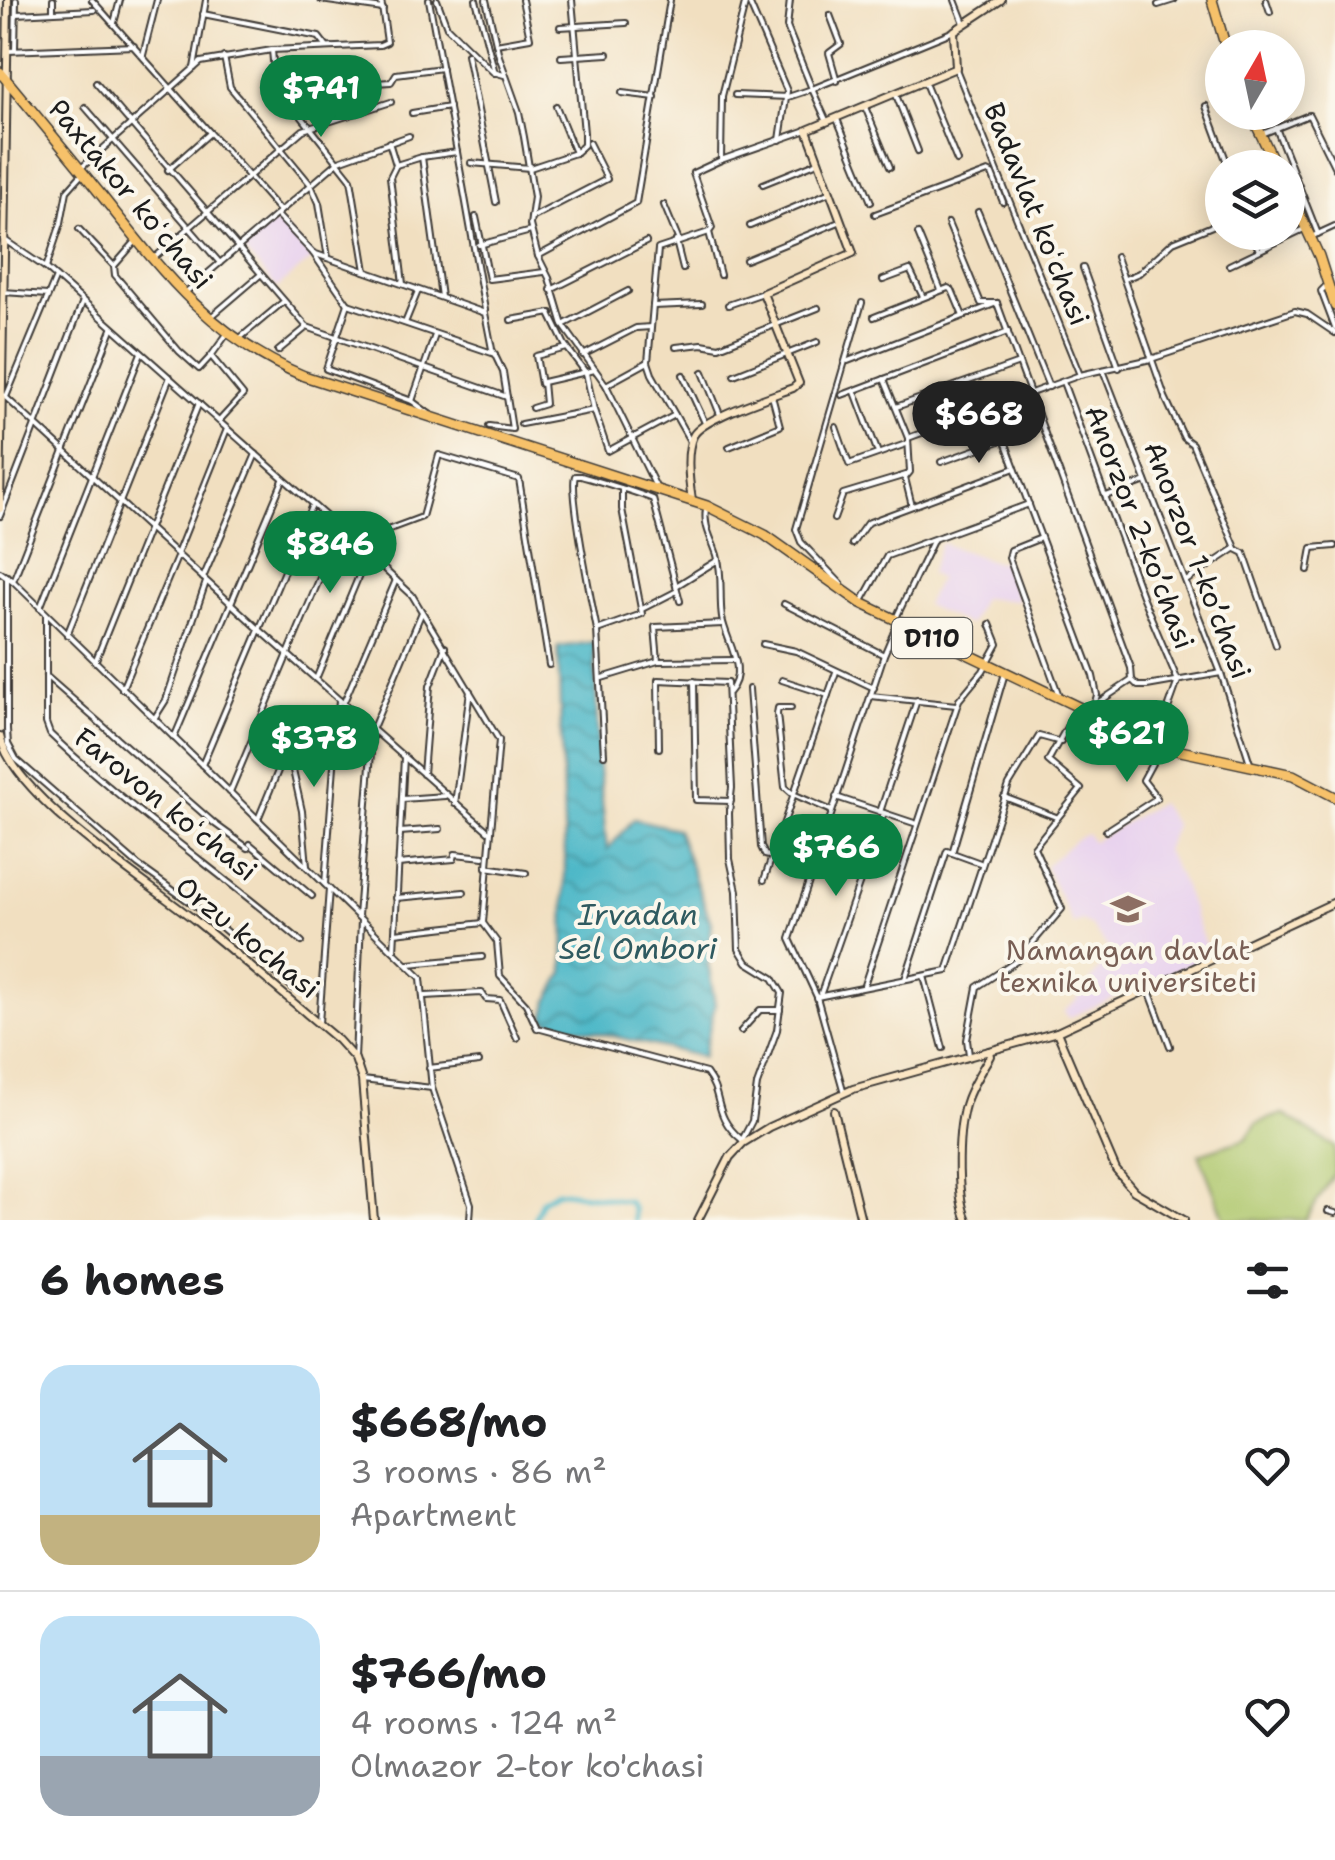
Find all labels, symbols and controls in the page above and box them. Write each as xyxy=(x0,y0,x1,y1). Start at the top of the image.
north arrow xyxy=(1205,30,1305,130)
map controls xyxy=(1205,30,1305,250)
pin: $741 xyxy=(262,55,380,140)
text: $741 xyxy=(282,66,360,109)
street label: Paxtakor koʻchasi xyxy=(40,91,222,297)
street label: Badavlat koʻchasi xyxy=(975,97,1099,331)
button: layers xyxy=(1205,150,1305,250)
pin: $668 xyxy=(920,381,1038,466)
text: $668 xyxy=(934,392,1024,435)
street label: Аnorzor 2-koʼchasi xyxy=(1076,400,1204,654)
street label: Аnorzor 1-koʼchasi xyxy=(1135,436,1261,684)
pin: $846 xyxy=(271,511,389,596)
text: $846 xyxy=(286,522,374,565)
road number: D110 xyxy=(892,618,972,658)
pin: $621 xyxy=(1068,700,1186,785)
pin: $378 xyxy=(255,705,373,790)
text: $621 xyxy=(1088,711,1166,754)
text: $378 xyxy=(270,716,358,759)
street label: Farovon koʻchasi xyxy=(67,718,265,890)
pin: $766 xyxy=(777,814,895,899)
text: $766 xyxy=(792,825,880,868)
street label: Orzu kochasi xyxy=(168,867,328,1007)
school or university icon: Namangan davlat texnika universiteti xyxy=(1109,890,1147,928)
water label: Irvadan Sel Ombori xyxy=(559,894,718,969)
place label: Namangan davlat texnika universiteti xyxy=(999,931,1257,1001)
text: 6 homes xyxy=(40,1252,225,1308)
icon: filters xyxy=(1240,1253,1295,1308)
text: $668/mo xyxy=(350,1394,548,1450)
icon: home xyxy=(120,1405,240,1525)
icon: heart xyxy=(1240,1438,1295,1493)
text: 3 rooms · 86 m² xyxy=(350,1450,607,1493)
text: Apartment xyxy=(350,1493,517,1536)
text: $766/mo xyxy=(350,1645,547,1701)
icon: home xyxy=(120,1656,240,1776)
icon: heart xyxy=(1240,1689,1295,1744)
text: 4 rooms · 124 m² xyxy=(350,1701,617,1744)
text: Olmazor 2-tor ko'chasi xyxy=(350,1744,705,1787)

